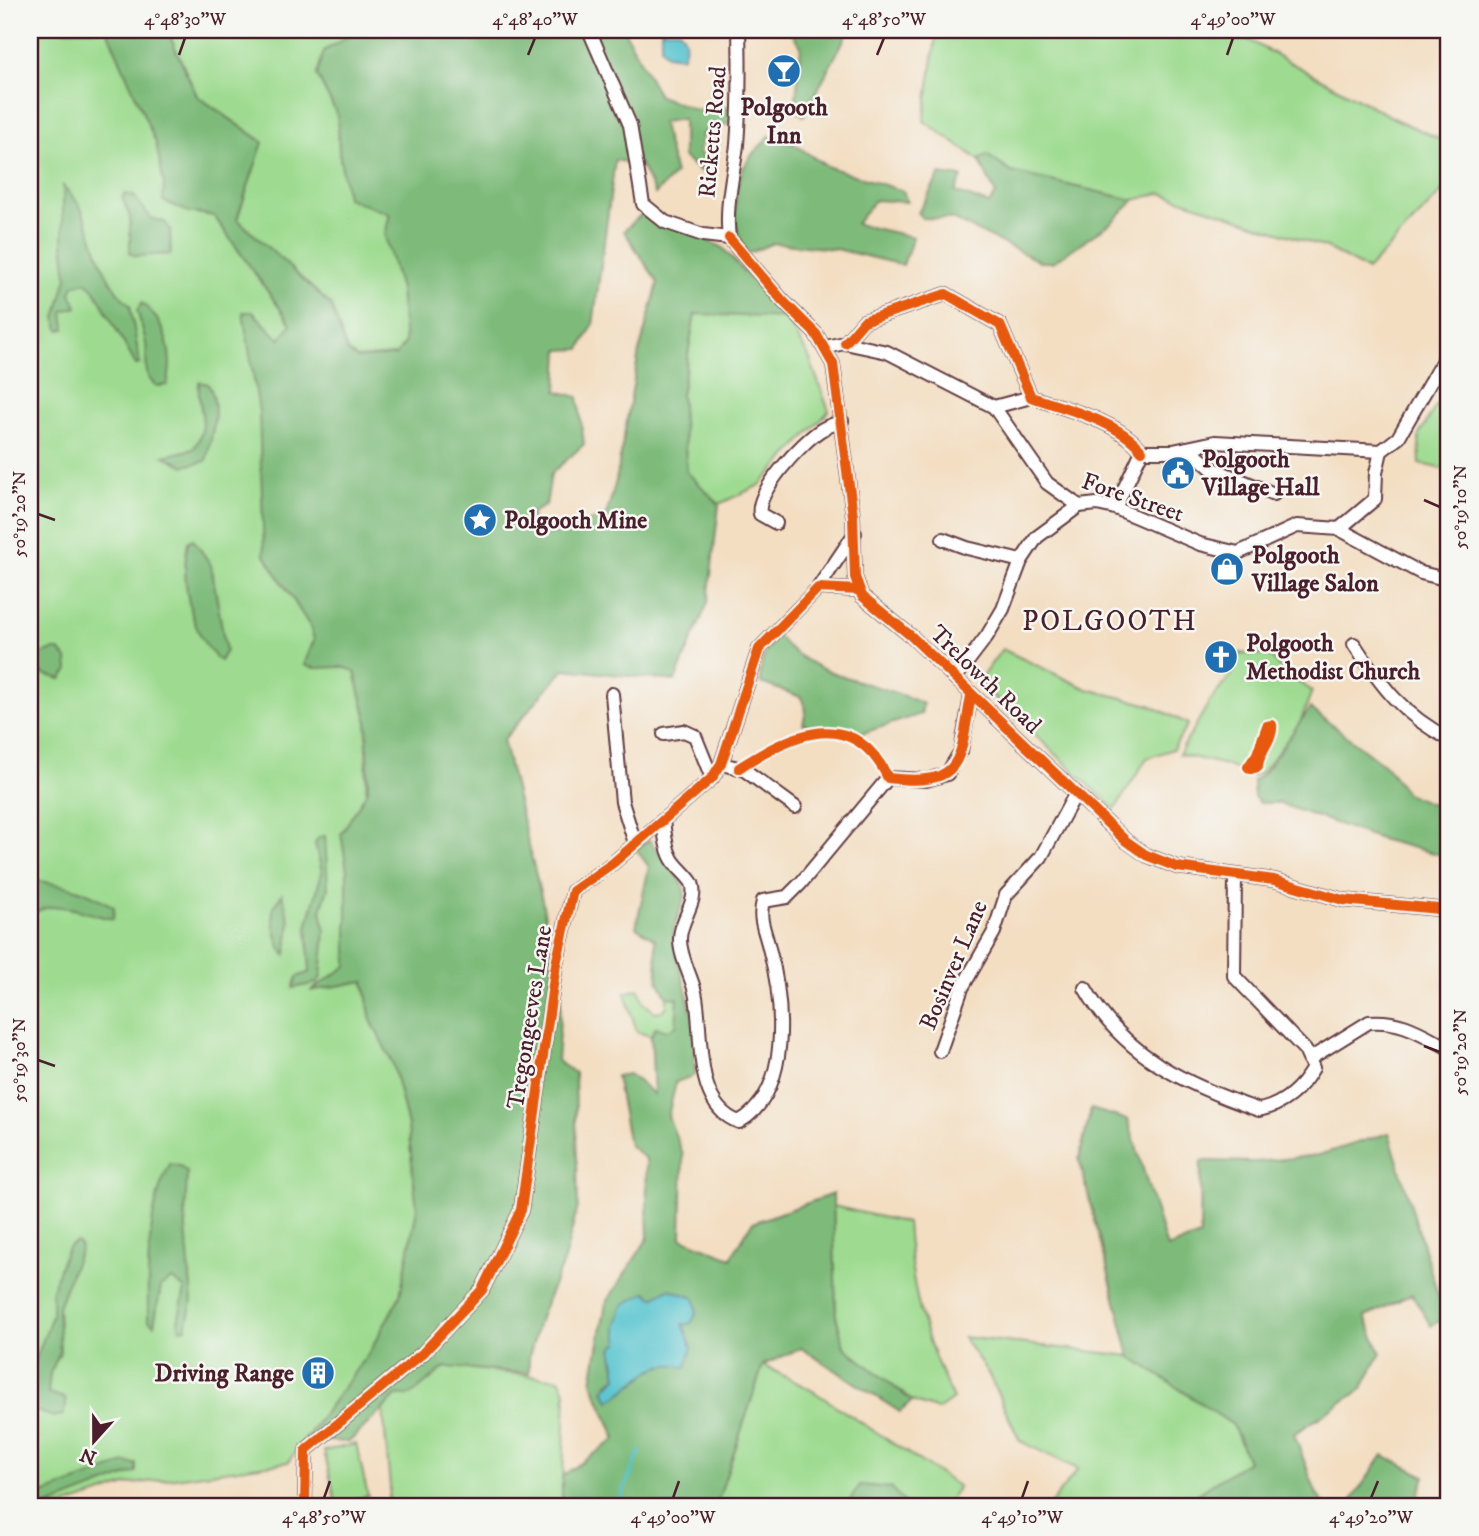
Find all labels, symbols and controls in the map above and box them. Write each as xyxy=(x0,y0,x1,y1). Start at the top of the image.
text: 4°48'30"W xyxy=(144,9,226,31)
text: 4°48'40"W xyxy=(492,9,578,31)
text: 4°48'50"W xyxy=(842,9,927,31)
text: 4°49'00"W xyxy=(1191,9,1276,31)
bar icon: Polgooth Inn xyxy=(765,52,803,90)
street label: Ricketts Road xyxy=(692,65,734,199)
place label: Polgooth Inn xyxy=(740,93,828,151)
place label: Polgooth Village Hall xyxy=(1201,445,1320,503)
public building icon: Polgooth Village Hall xyxy=(1159,454,1197,492)
text: 50°19'10"N xyxy=(1450,465,1472,549)
street label: Fore Street xyxy=(1078,466,1188,530)
text: 50°19'20"N xyxy=(9,470,31,557)
place icon: Polgooth Mine xyxy=(461,501,499,539)
place label: Polgooth Mine xyxy=(504,506,647,536)
place label: Polgooth Village Salon xyxy=(1251,541,1379,599)
shop icon: Polgooth Village Salon xyxy=(1208,550,1246,588)
district label: POLGOOTH xyxy=(1022,604,1198,639)
street label: Trelowth Road xyxy=(923,619,1047,740)
place label: Polgooth Methodist Church xyxy=(1246,629,1421,687)
church icon: Polgooth Methodist Church xyxy=(1202,638,1240,676)
street label: Bosinver Lane xyxy=(913,896,995,1035)
street label: Tregongeeves Lane xyxy=(501,923,559,1111)
text: 50°19'20"N xyxy=(1450,1008,1472,1095)
text: 50°19'30"N xyxy=(9,1017,31,1102)
building icon: Driving Range xyxy=(299,1354,337,1392)
place label: Driving Range xyxy=(155,1359,294,1389)
north arrow xyxy=(60,1406,130,1476)
text: N xyxy=(77,1442,100,1469)
text: 4°48'50"W xyxy=(282,1507,367,1529)
text: 4°49'00"W xyxy=(631,1507,716,1529)
text: 4°49'10"W xyxy=(981,1507,1063,1529)
text: 4°49'20"W xyxy=(1329,1507,1414,1529)

